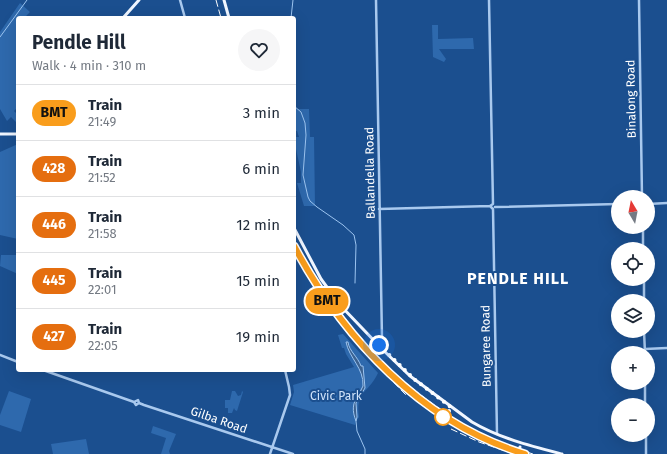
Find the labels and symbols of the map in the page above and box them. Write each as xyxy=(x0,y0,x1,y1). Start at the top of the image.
street label: Binalong Road xyxy=(623,60,639,138)
street label: Ballandella Road xyxy=(362,127,378,219)
north arrow xyxy=(611,190,655,234)
district label: PENDLE HILL xyxy=(467,269,569,288)
line badge: BMT xyxy=(304,288,350,314)
street label: Bungaree Road xyxy=(478,305,494,387)
your location xyxy=(369,335,389,355)
park label: Civic Park xyxy=(310,389,363,403)
street label: Gilba Road xyxy=(189,404,249,436)
unlabelled marker xyxy=(434,408,452,426)

